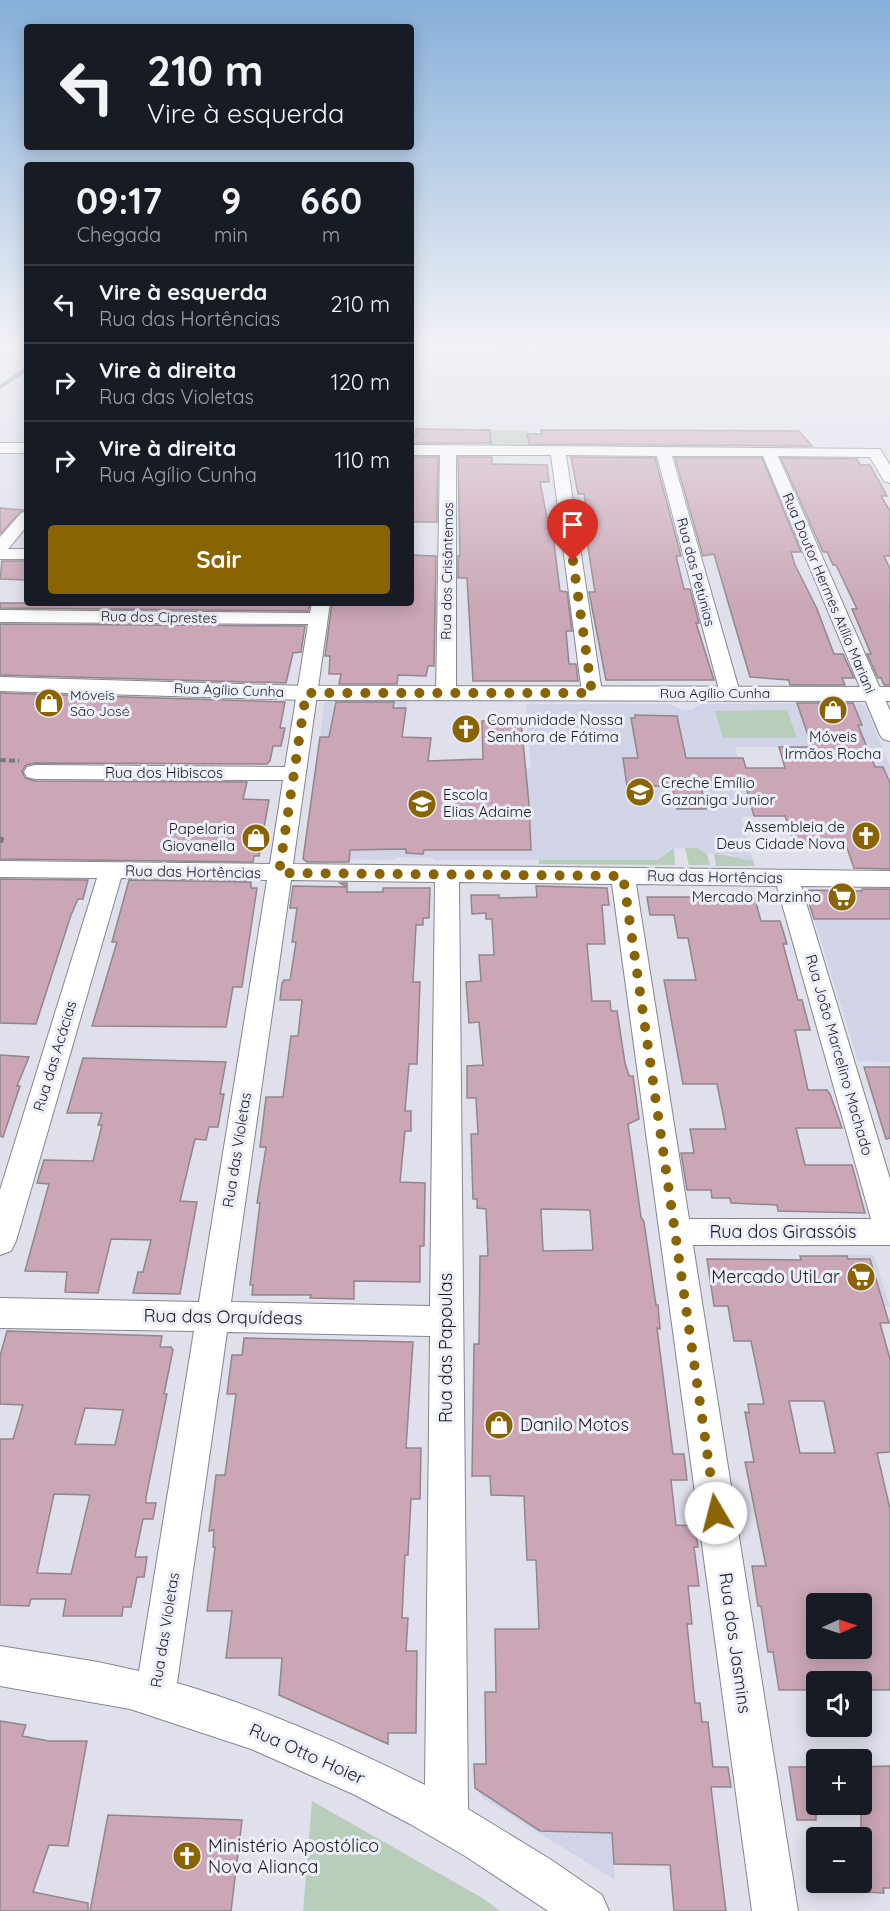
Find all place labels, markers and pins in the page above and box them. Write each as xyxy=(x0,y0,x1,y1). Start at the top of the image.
pin xyxy=(547,499,598,561)
place label: Móveis São José xyxy=(70,686,130,720)
shop icon: Móveis São José xyxy=(33,687,65,719)
shop icon: Móveis Irmãos Rocha xyxy=(817,694,849,726)
place label: Comunidade Nossa Senhora de Fátima xyxy=(487,710,623,746)
church icon: Comunidade Nossa Senhora de Fátima xyxy=(450,713,482,745)
place label: Móveis Irmãos Rocha xyxy=(785,727,881,763)
place label: Creche Emílio Gazaniga Junior xyxy=(661,773,775,809)
school or university icon: Creche Emílio Gazaniga Junior xyxy=(624,776,656,808)
place label: Escola Elias Adaime xyxy=(443,785,532,821)
school or university icon: Escola Elias Adaime xyxy=(406,788,438,820)
place label: Assembleia de Deus Cidade Nova xyxy=(716,817,845,853)
place label: Papelaria Giovanella xyxy=(162,819,235,855)
church icon: Assembleia de Deus Cidade Nova xyxy=(850,820,882,852)
shop icon: Papelaria Giovanella xyxy=(240,822,272,854)
supermarket icon: Mercado Marzinho xyxy=(826,881,858,913)
place label: Mercado Marzinho xyxy=(692,887,821,906)
supermarket icon: Mercado UtiLar xyxy=(845,1261,877,1293)
place label: Mercado UtiLar xyxy=(711,1265,840,1288)
shop icon: Danilo Motos xyxy=(483,1409,515,1441)
place label: Danilo Motos xyxy=(520,1413,629,1436)
place label: Ministério Apostólico Nova Aliança xyxy=(208,1834,379,1878)
church icon: Ministério Apostólico Nova Aliança xyxy=(171,1840,203,1872)

